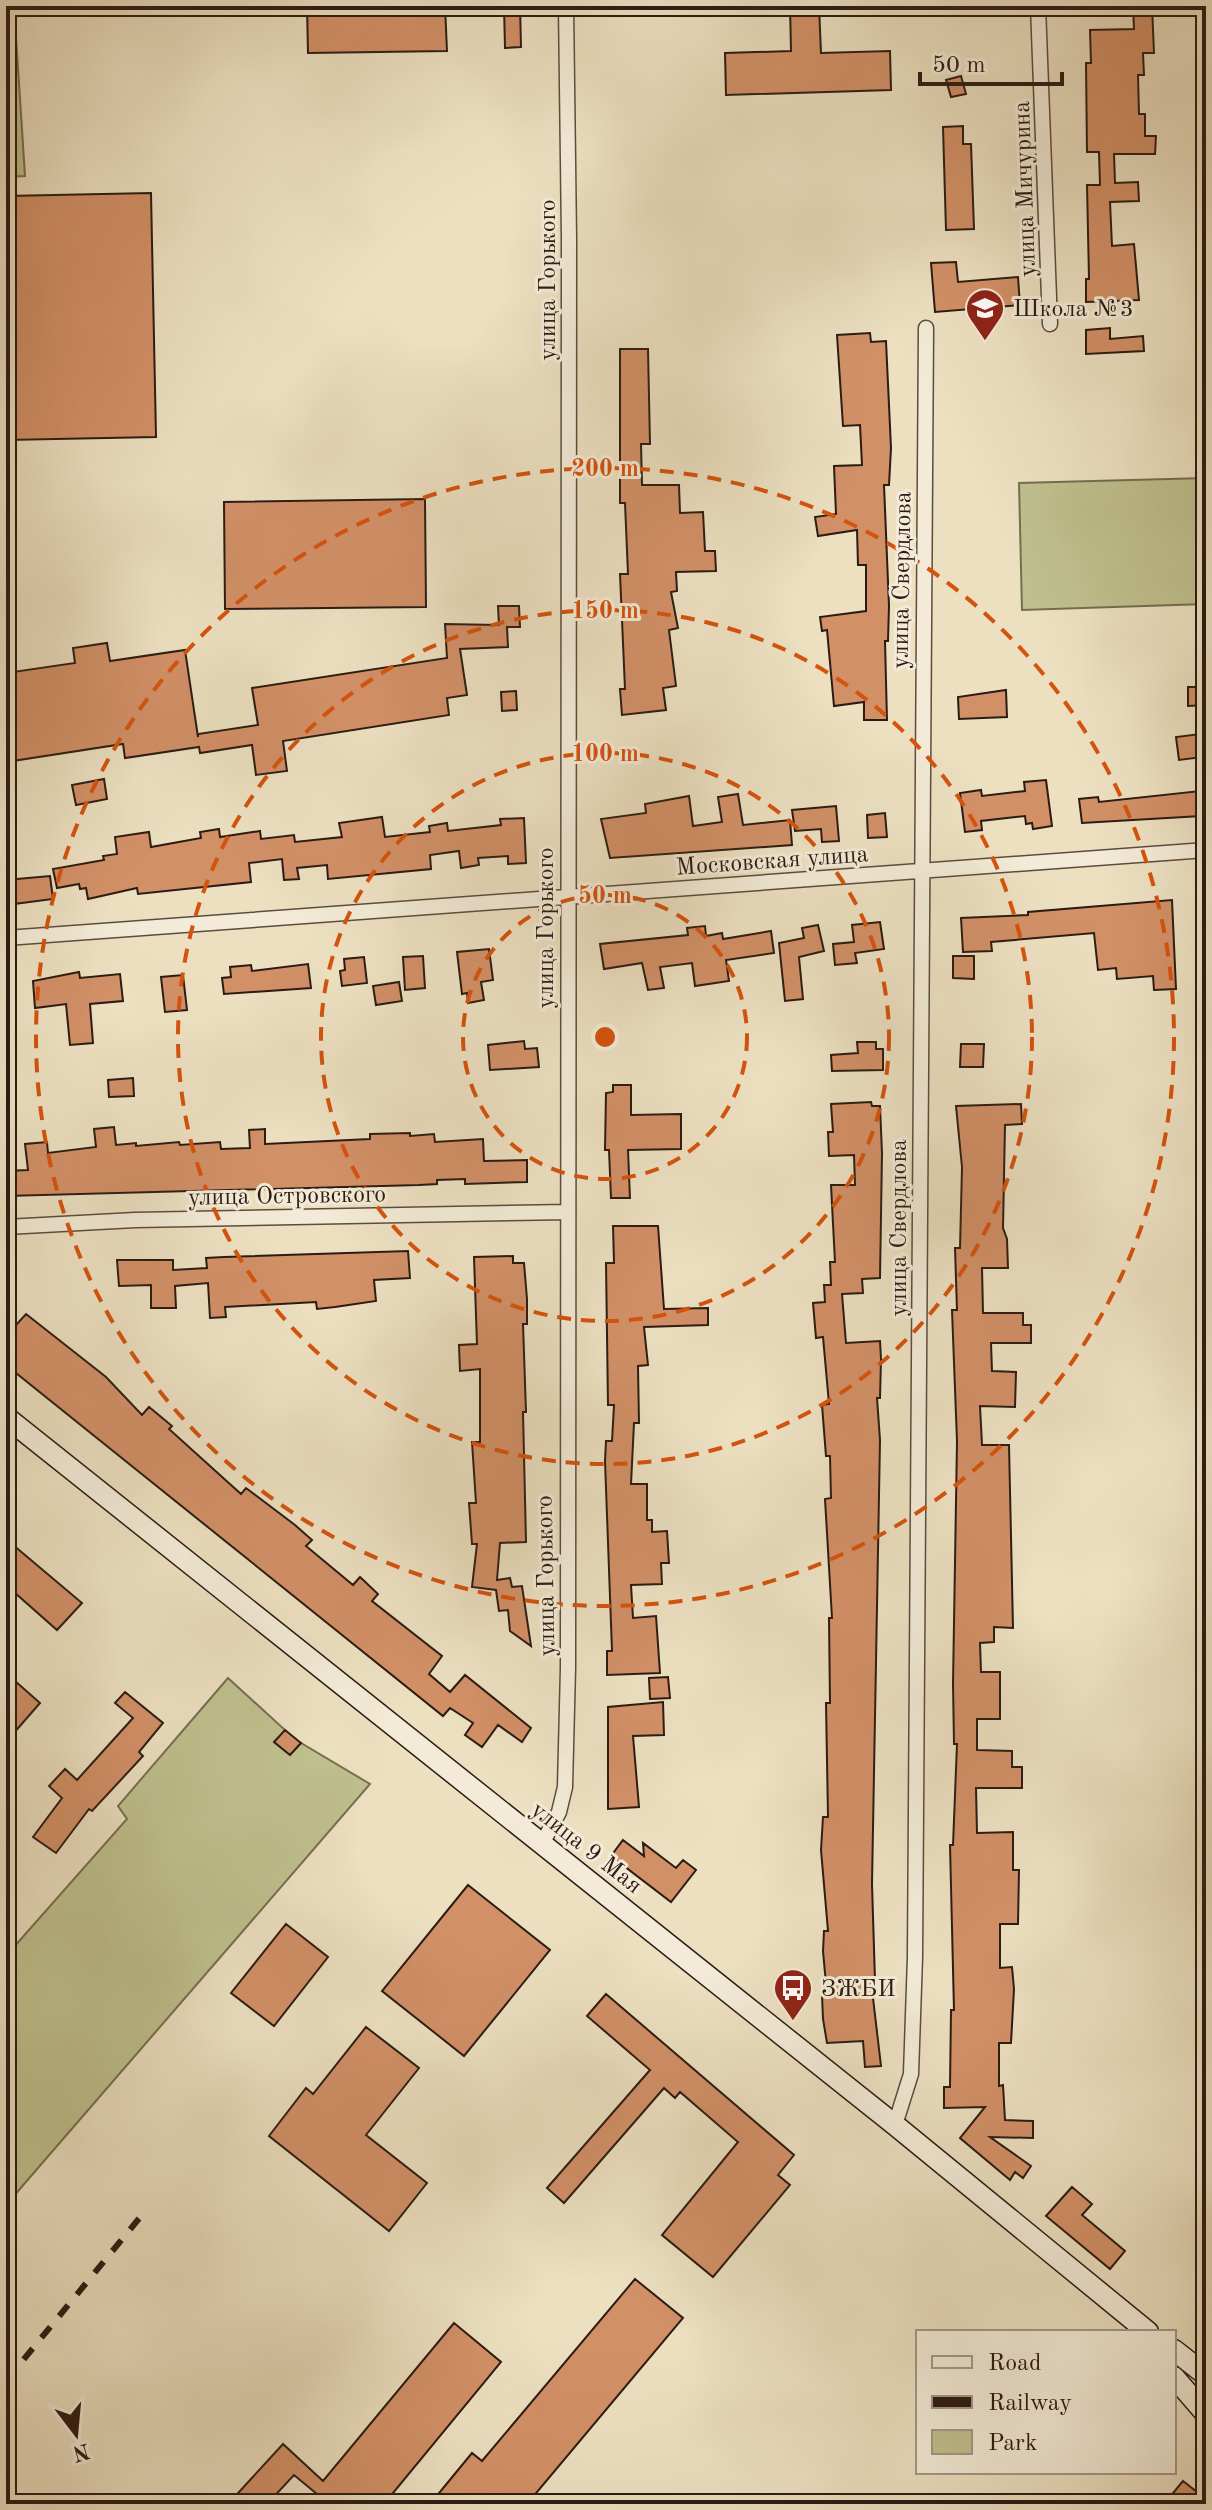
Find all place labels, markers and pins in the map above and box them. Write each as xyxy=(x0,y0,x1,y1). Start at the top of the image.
school or university icon: Школа №3 xyxy=(964,287,1006,342)
place label: Школа №3 xyxy=(1013,298,1134,322)
centre of rings xyxy=(591,1023,619,1051)
bus stop icon: ЗЖБИ xyxy=(772,1967,814,2022)
place label: ЗЖБИ xyxy=(821,1978,896,2002)

